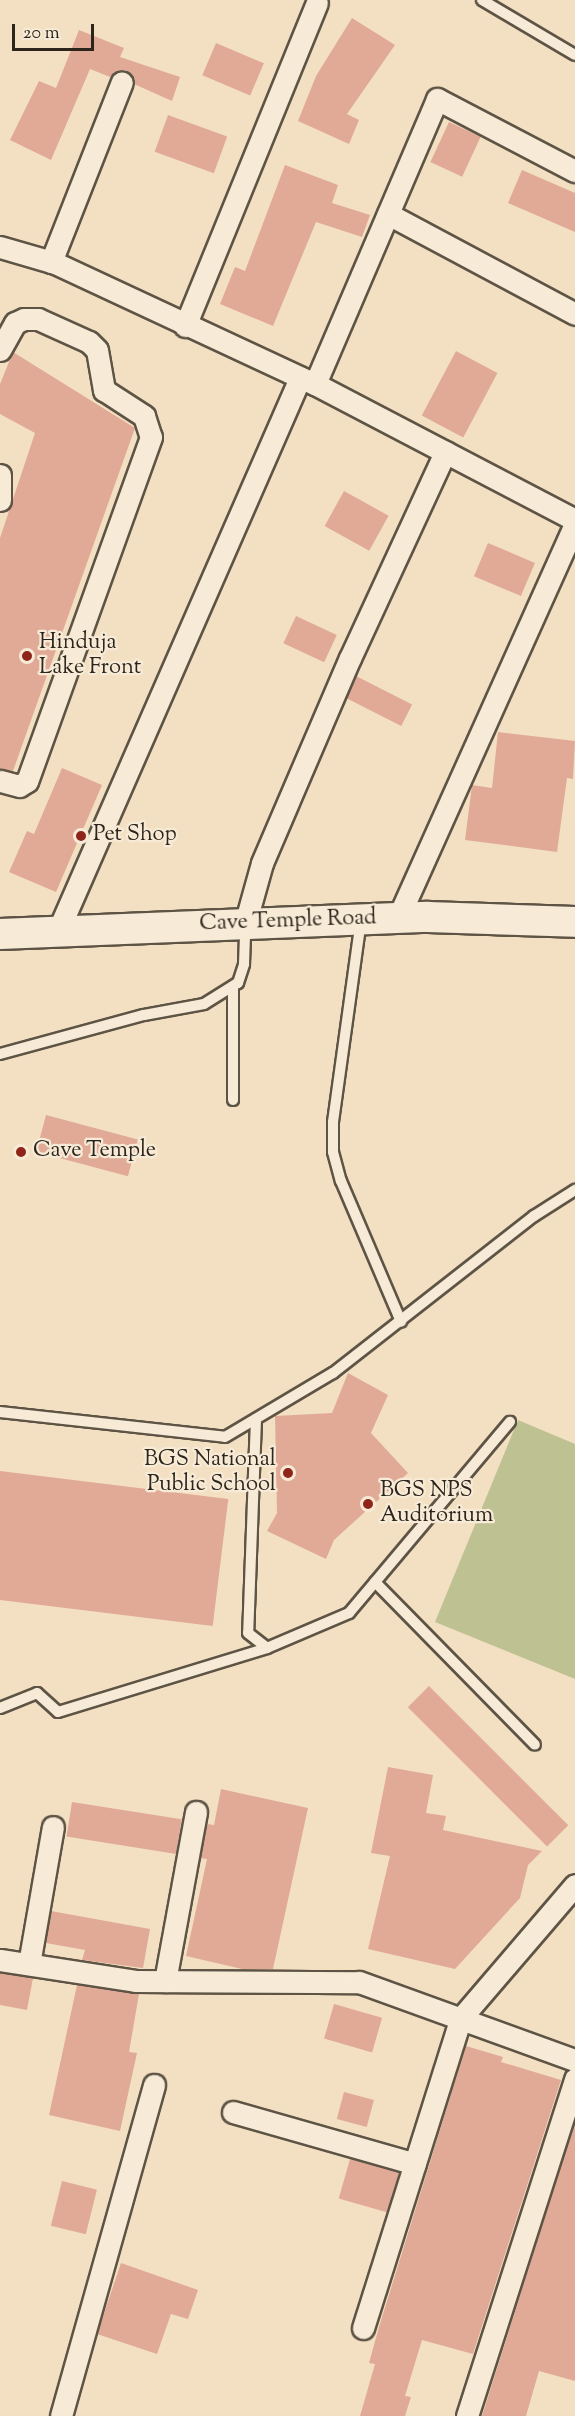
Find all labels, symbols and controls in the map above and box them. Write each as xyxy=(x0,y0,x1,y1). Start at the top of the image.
scale bar xyxy=(15,12,98,50)
text: 20 m xyxy=(23,21,60,47)
place label: Hinduja Lake Front xyxy=(39,630,141,682)
marker: Hinduja Lake Front xyxy=(20,649,34,663)
place label: Pet Shop xyxy=(93,823,177,849)
marker: Pet Shop xyxy=(74,829,88,843)
street label: Cave Temple Road xyxy=(199,906,377,938)
place label: Cave Temple xyxy=(33,1139,156,1165)
marker: Cave Temple xyxy=(14,1145,28,1159)
place label: BGS National Public School xyxy=(144,1447,276,1498)
marker: BGS National Public School xyxy=(281,1466,295,1480)
place label: BGS NPS Auditorium xyxy=(380,1478,493,1530)
marker: BGS NPS Auditorium xyxy=(361,1497,375,1511)

